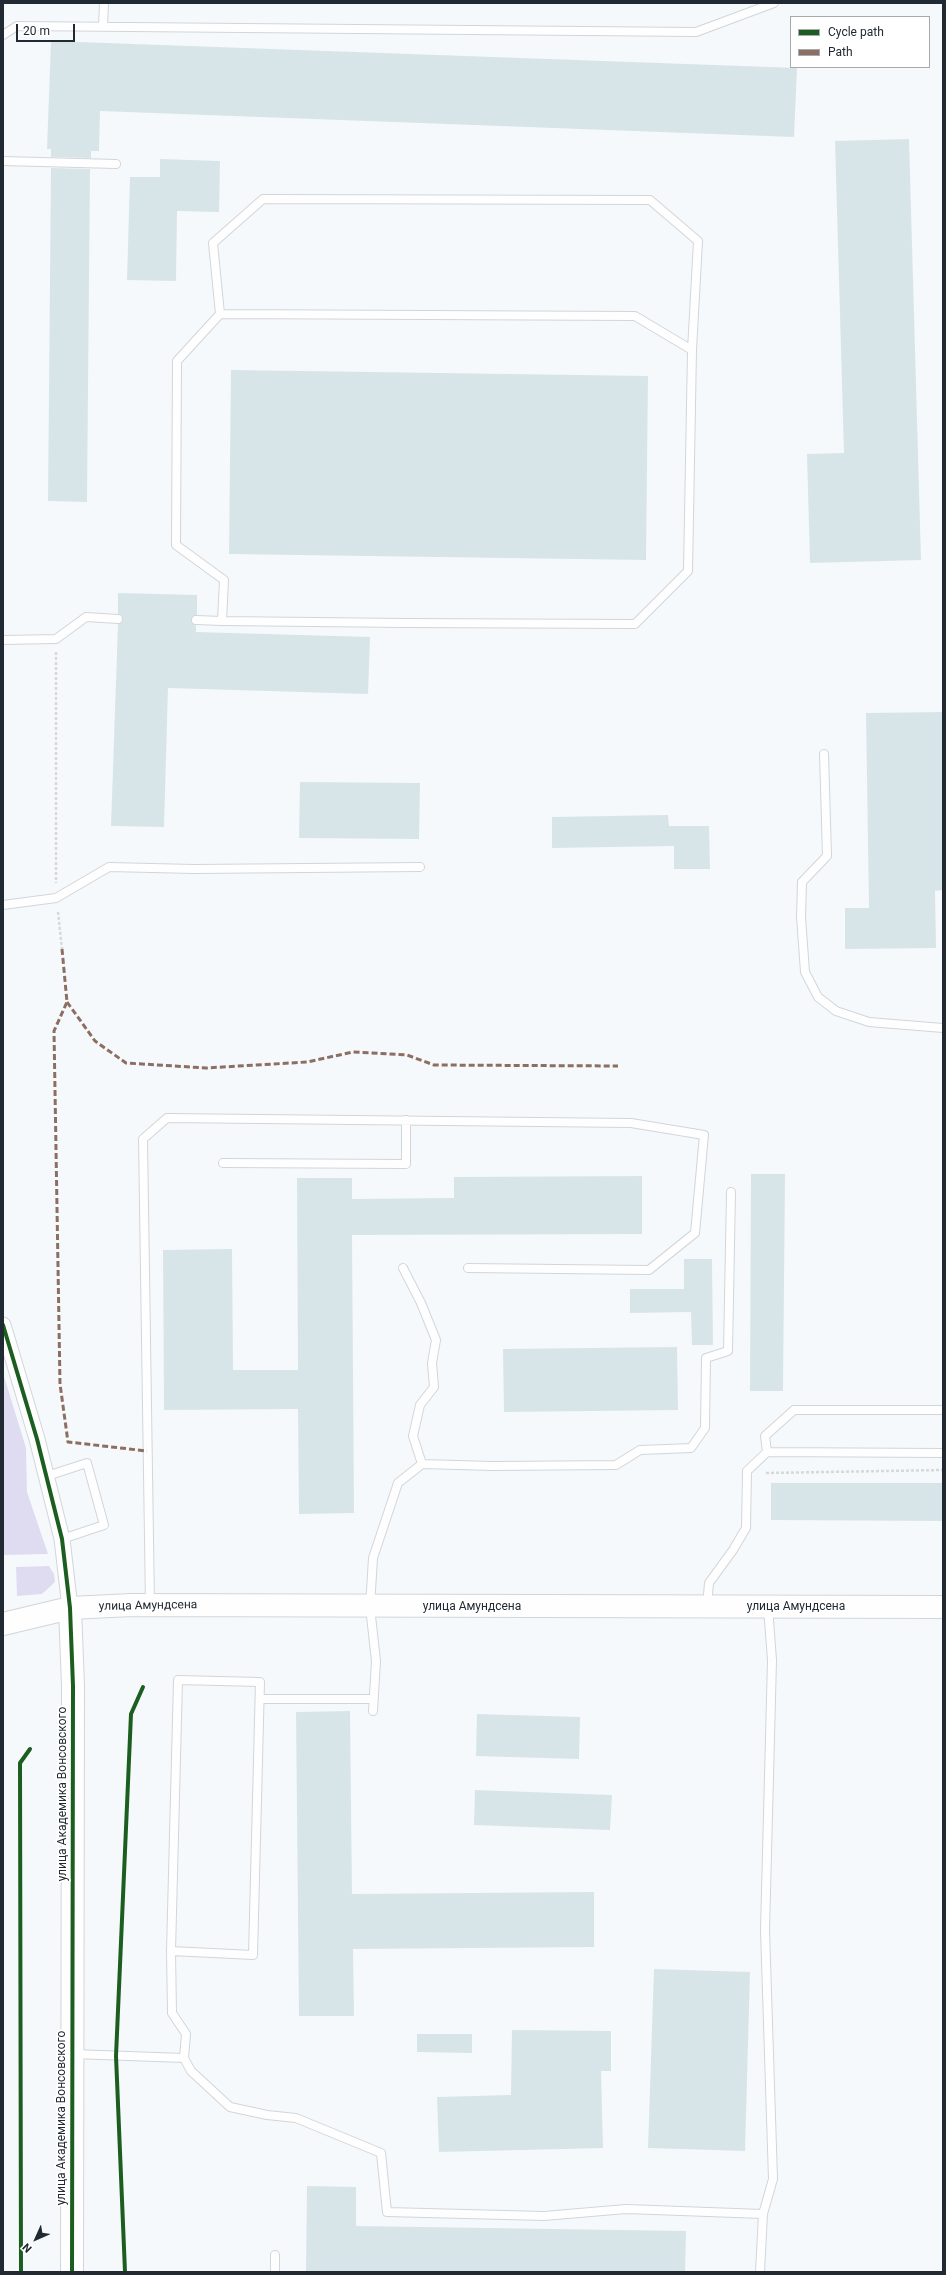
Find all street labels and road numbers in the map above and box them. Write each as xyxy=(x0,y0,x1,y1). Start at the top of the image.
street label: улица Амундсена xyxy=(99,1598,197,1614)
street label: улица Амундсена xyxy=(423,1600,521,1614)
street label: улица Амундсена xyxy=(747,1600,845,1614)
street label: улица Академика Вонсовского xyxy=(56,1707,70,1881)
street label: улица Академика Вонсовского xyxy=(55,2031,69,2205)

